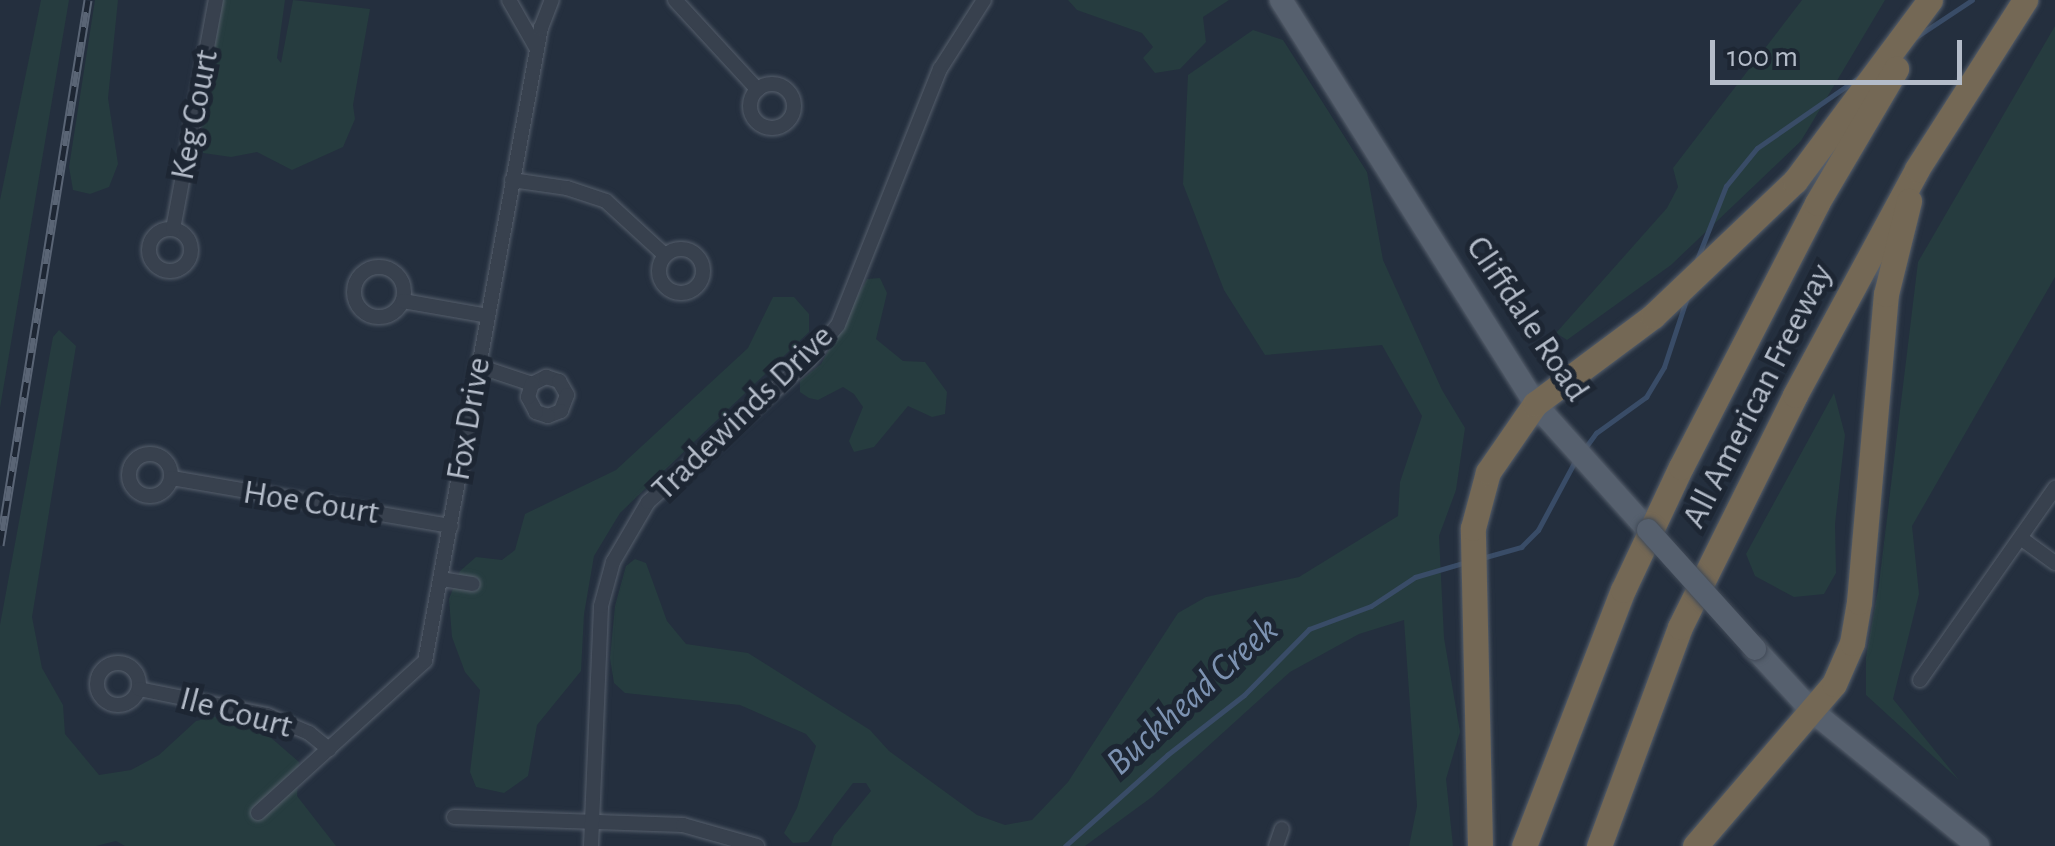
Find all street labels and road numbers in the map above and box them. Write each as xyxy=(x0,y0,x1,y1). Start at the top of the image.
street label: Keg Court xyxy=(162,46,228,184)
street label: Cliffdale Road xyxy=(1456,228,1598,410)
street label: All American Freeway xyxy=(1673,257,1843,535)
street label: Tradewinds Drive xyxy=(644,316,842,510)
street label: Fox Drive xyxy=(438,354,500,484)
street label: Hoe Court xyxy=(240,472,382,534)
street label: Ile Court xyxy=(175,678,297,748)

